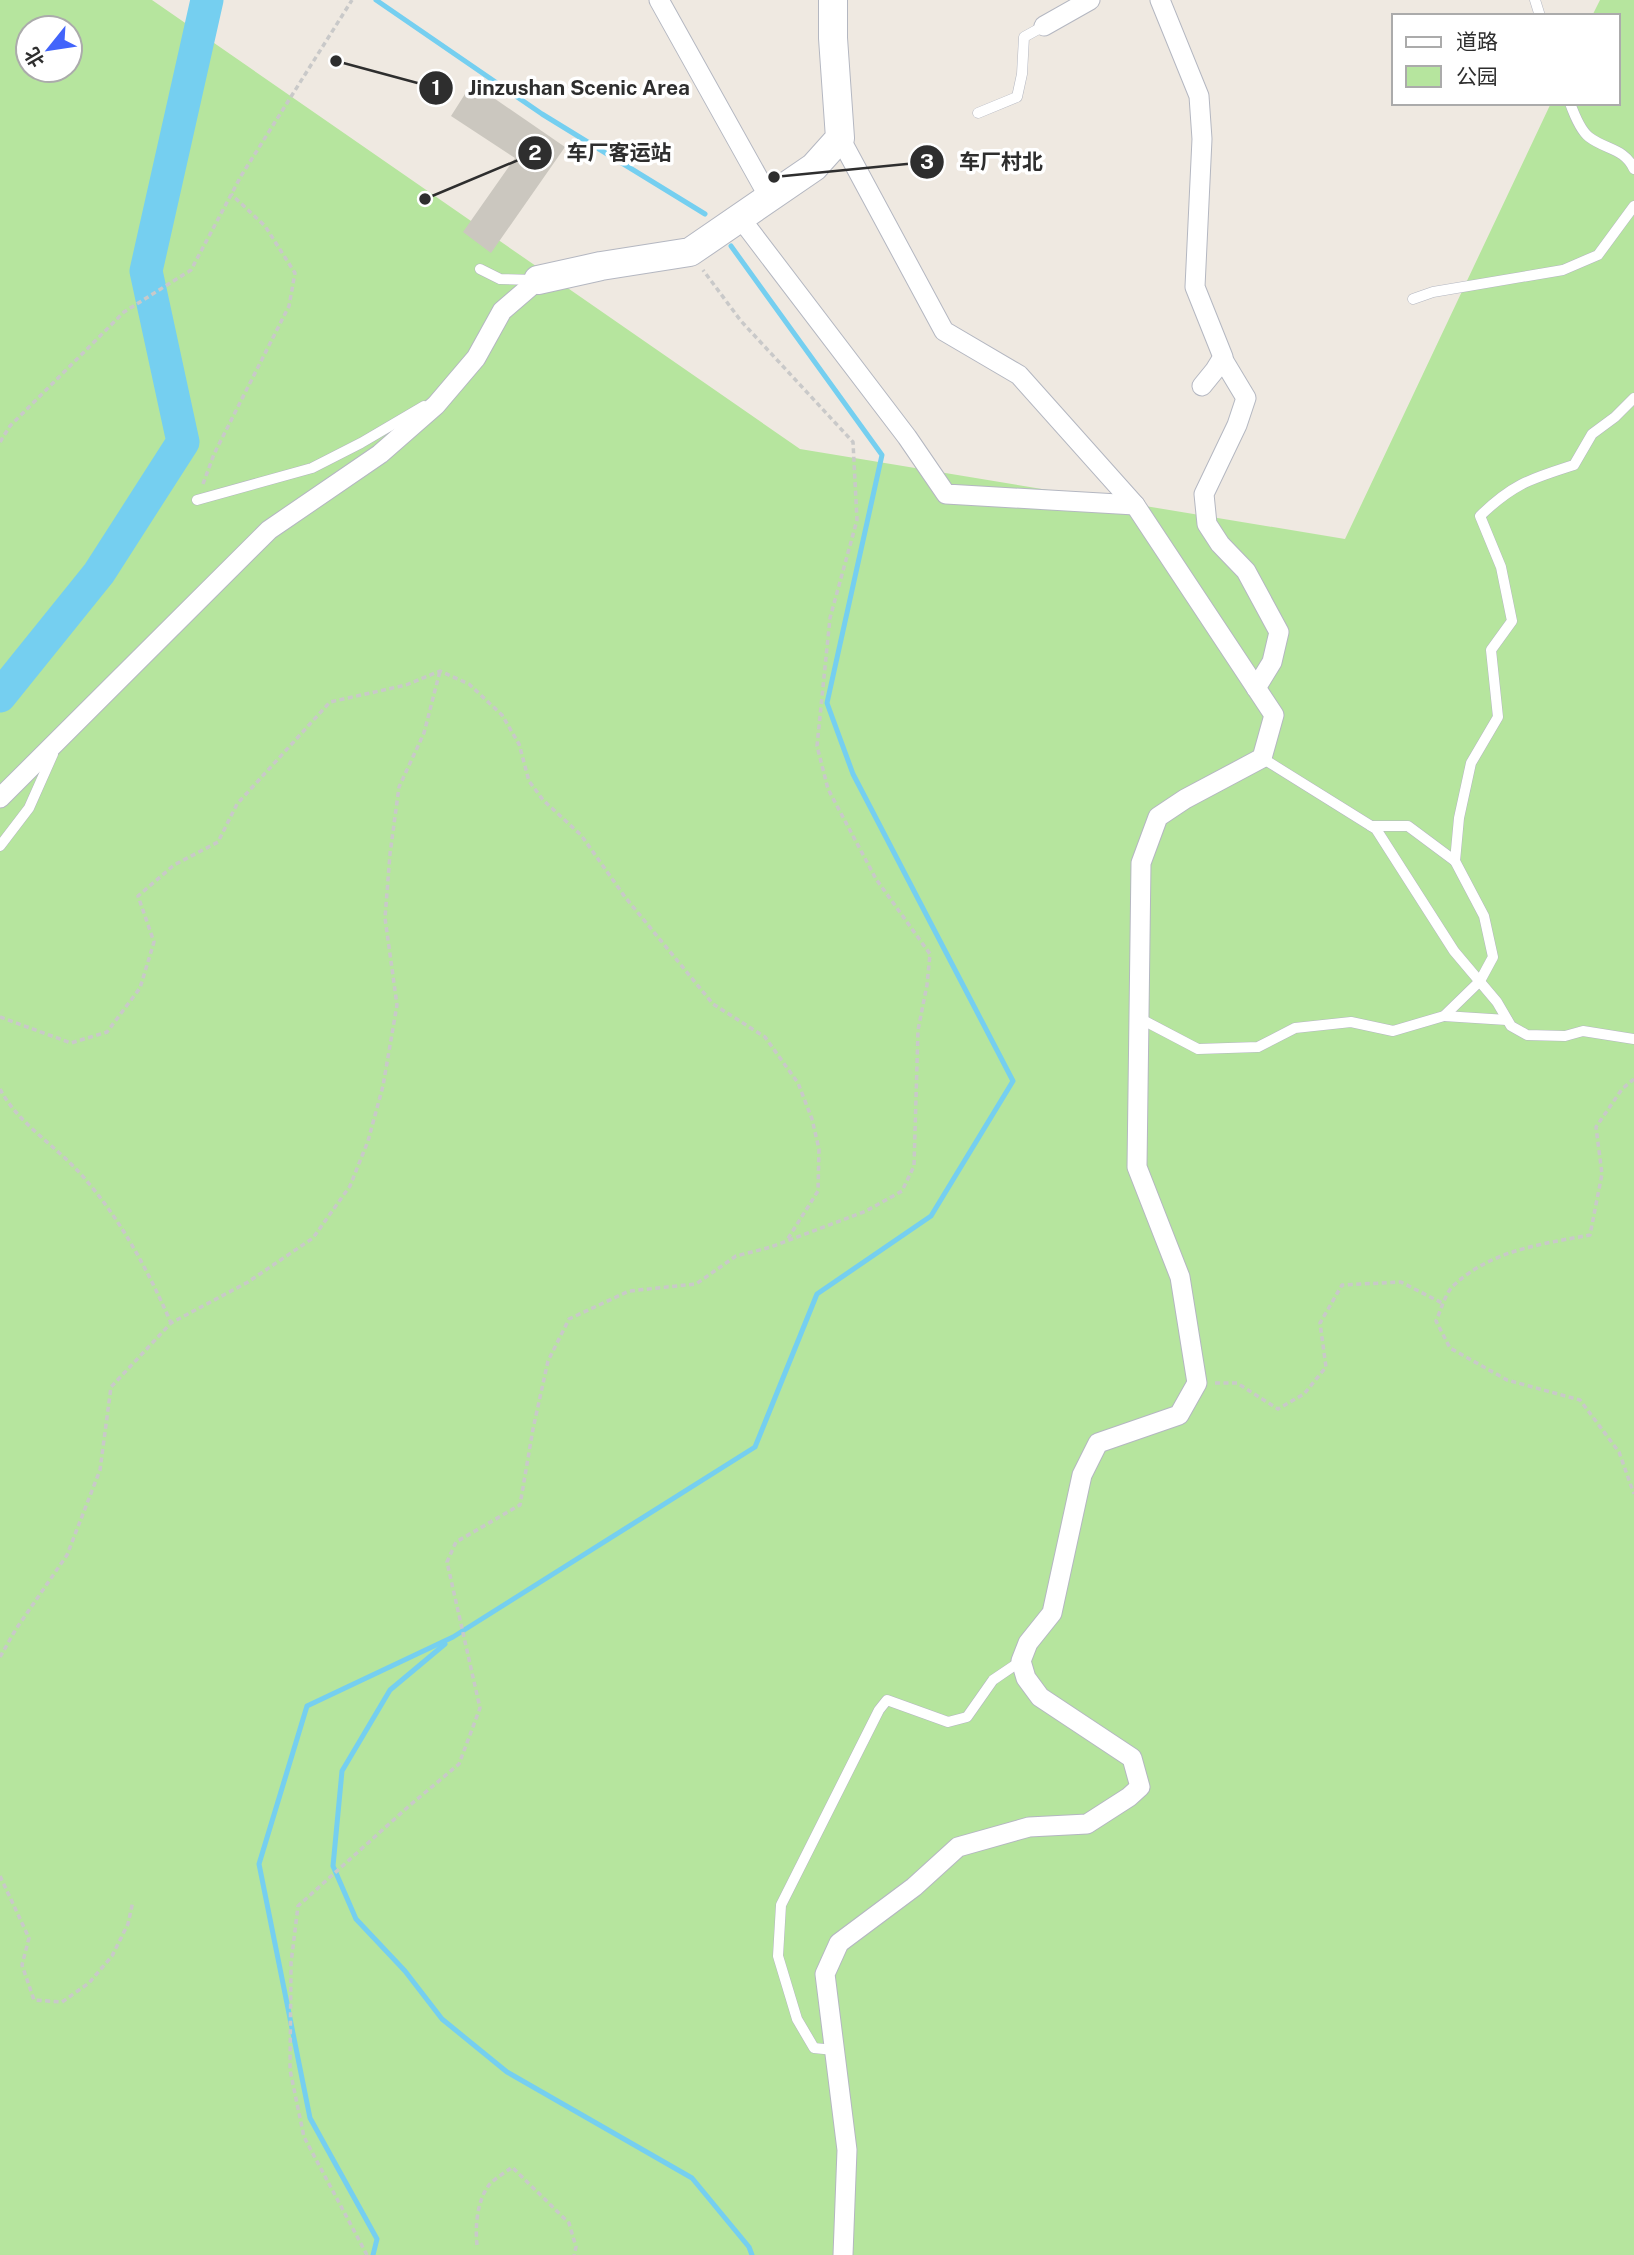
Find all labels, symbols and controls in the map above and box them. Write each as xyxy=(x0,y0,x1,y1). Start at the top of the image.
north arrow xyxy=(14,14,84,84)
legend xyxy=(1392,14,1620,105)
text: 道路 xyxy=(1456,29,1498,54)
text: 北 xyxy=(20,44,49,71)
text: 公园 xyxy=(1456,64,1498,89)
callout: Jinzushan Scenic Area xyxy=(419,67,704,109)
text: 1 xyxy=(432,75,441,100)
text: Jinzushan Scenic Area xyxy=(468,75,690,100)
callout: 车厂客运站 xyxy=(518,132,686,174)
text: 2 xyxy=(528,140,542,165)
text: 车厂客运站 xyxy=(567,140,672,165)
callout: 车厂村北 xyxy=(910,141,1057,183)
text: 3 xyxy=(920,149,934,174)
text: 车厂村北 xyxy=(959,149,1043,174)

